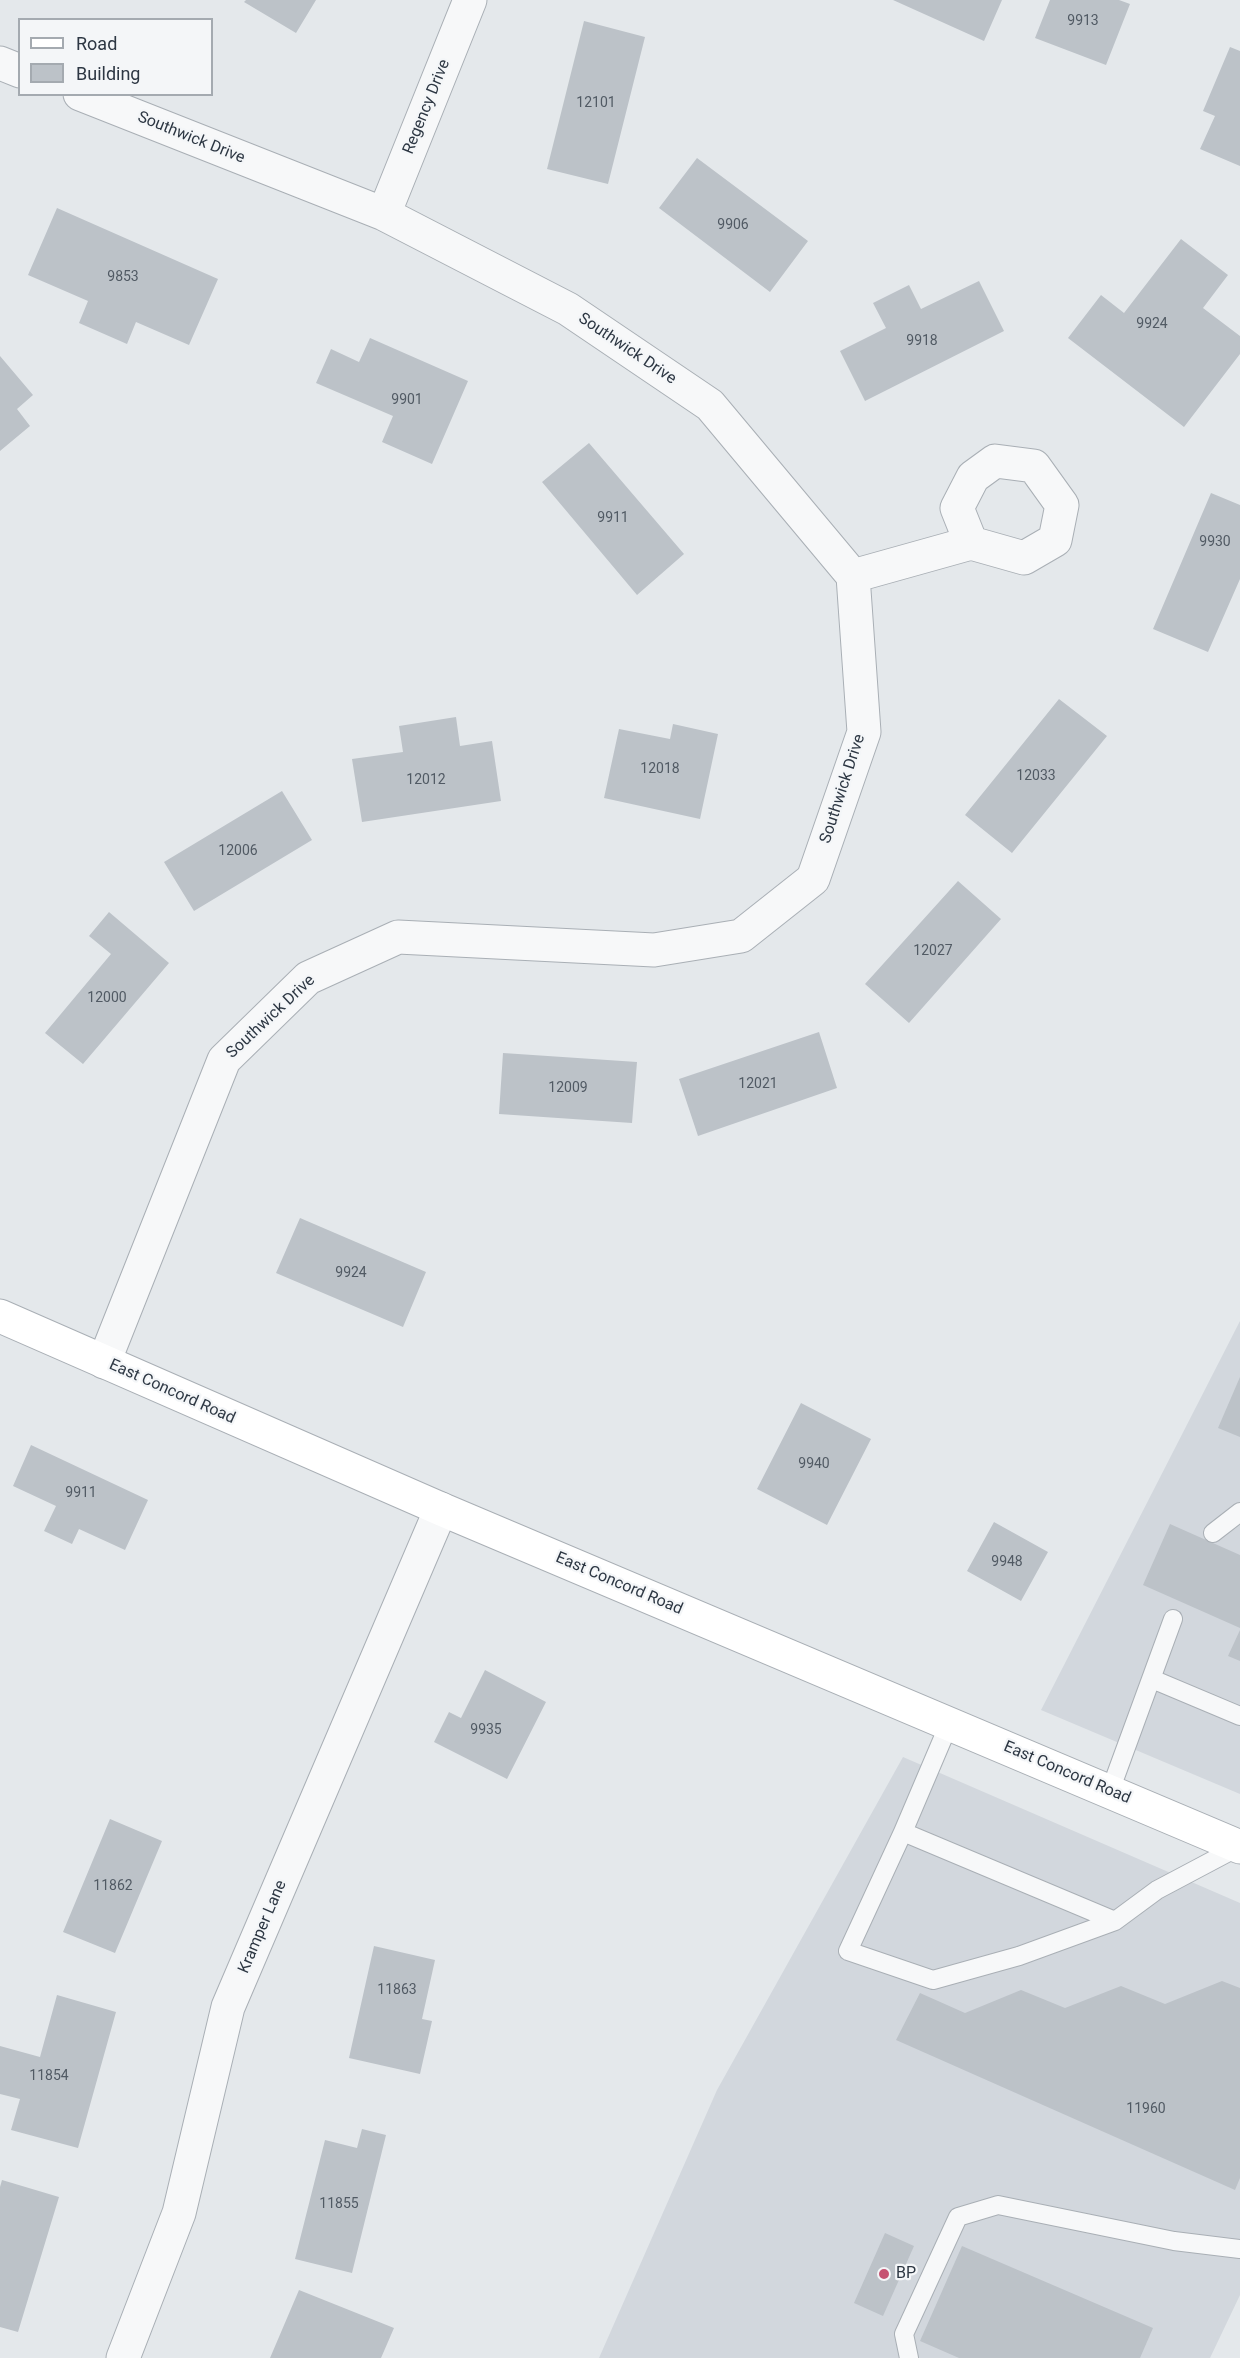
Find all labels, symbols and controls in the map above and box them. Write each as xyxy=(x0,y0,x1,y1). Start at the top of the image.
house number: 9913 xyxy=(1067,13,1099,29)
legend xyxy=(18,18,213,96)
text: Road xyxy=(76,33,117,54)
street label: Regency Drive xyxy=(399,57,455,157)
text: Building xyxy=(76,63,140,84)
house number: 12101 xyxy=(576,95,616,111)
street label: Southwick Drive xyxy=(135,108,247,168)
house number: 9906 xyxy=(717,217,749,233)
house number: 9853 xyxy=(107,269,139,285)
street label: Southwick Drive xyxy=(574,309,680,389)
house number: 9924 xyxy=(1136,316,1168,332)
house number: 9918 xyxy=(906,333,938,349)
house number: 9901 xyxy=(391,392,423,408)
house number: 9911 xyxy=(597,510,629,526)
house number: 9930 xyxy=(1199,534,1231,550)
street label: Southwick Drive xyxy=(816,732,870,846)
house number: 12018 xyxy=(640,761,680,777)
house number: 12033 xyxy=(1016,768,1056,784)
house number: 12012 xyxy=(406,772,446,788)
house number: 12006 xyxy=(218,843,258,859)
house number: 12027 xyxy=(913,943,953,959)
street label: Southwick Drive xyxy=(223,971,319,1063)
house number: 12000 xyxy=(87,990,127,1006)
house number: 12021 xyxy=(738,1076,778,1092)
house number: 12009 xyxy=(548,1080,588,1096)
house number: 9924 xyxy=(335,1265,367,1281)
street label: East Concord Road xyxy=(106,1356,238,1428)
house number: 9940 xyxy=(798,1456,830,1472)
house number: 9911 xyxy=(65,1485,97,1501)
street label: East Concord Road xyxy=(553,1549,685,1619)
house number: 9948 xyxy=(991,1554,1023,1570)
house number: 9935 xyxy=(470,1722,502,1738)
street label: East Concord Road xyxy=(1001,1738,1133,1808)
house number: 11862 xyxy=(93,1878,133,1894)
street label: Kramper Lane xyxy=(235,1878,291,1976)
house number: 11863 xyxy=(377,1982,417,1998)
house number: 11854 xyxy=(29,2068,69,2084)
house number: 11960 xyxy=(1126,2101,1166,2117)
house number: 11855 xyxy=(319,2196,359,2212)
place label: BP xyxy=(896,2264,916,2284)
marker: BP xyxy=(877,2267,891,2281)

